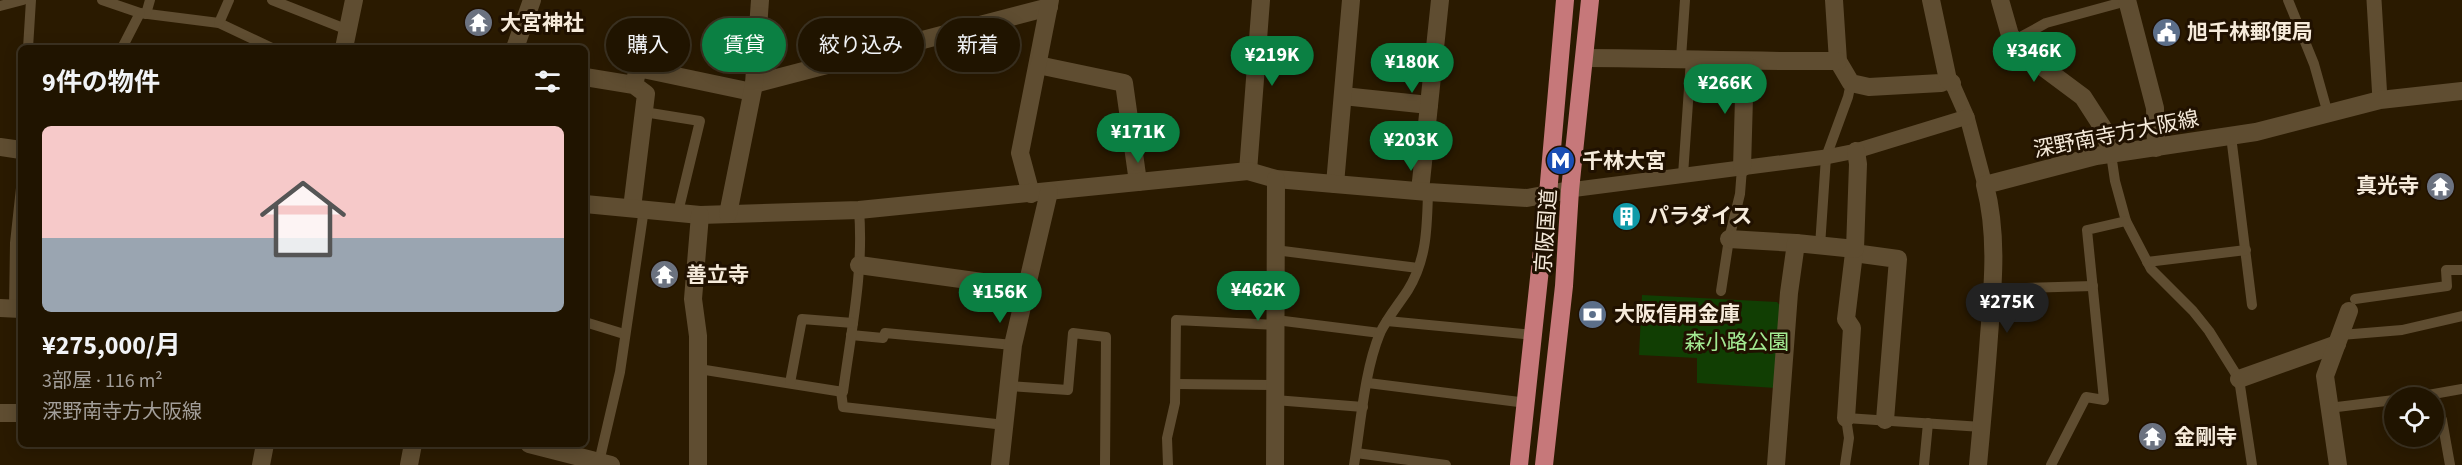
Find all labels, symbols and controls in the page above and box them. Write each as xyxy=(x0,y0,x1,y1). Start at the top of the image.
temple icon: 大宮神社 xyxy=(463,7,495,39)
place label: 大宮神社 xyxy=(500,8,584,38)
public building icon: 旭千林郵便局 xyxy=(2150,16,2182,48)
place label: 旭千林郵便局 xyxy=(2187,17,2313,47)
chip: 購入 xyxy=(606,18,690,72)
chip: 賃貸 xyxy=(702,18,786,72)
chip: 絞り込み xyxy=(798,18,924,72)
chip: 新着 xyxy=(936,18,1020,72)
pin: ¥346K xyxy=(1992,32,2076,83)
pin: ¥219K xyxy=(1230,36,1314,87)
text: ¥346K xyxy=(2007,37,2061,65)
text: ¥219K xyxy=(1245,41,1299,69)
pin: ¥180K xyxy=(1370,43,1454,94)
text: ¥180K xyxy=(1385,48,1439,76)
text: 9件の物件 xyxy=(42,64,160,101)
pin: ¥266K xyxy=(1683,64,1767,115)
icon: filters xyxy=(531,65,564,98)
text: ¥266K xyxy=(1698,69,1752,97)
street label: 深野南寺方大阪線 xyxy=(2031,103,2201,165)
pin: ¥171K xyxy=(1096,113,1180,164)
text: ¥171K xyxy=(1111,118,1165,146)
pin: ¥203K xyxy=(1369,121,1453,172)
text: ¥203K xyxy=(1384,126,1438,154)
metro station icon: 千林大宮 xyxy=(1545,145,1577,177)
place label: 千林大宮 xyxy=(1582,146,1666,176)
icon: home xyxy=(249,165,357,273)
temple icon: 真光寺 xyxy=(2424,170,2456,202)
place label: 真光寺 xyxy=(2356,171,2419,201)
street label: 京阪国道 xyxy=(1528,188,1564,274)
building icon: パラダイス xyxy=(1611,200,1643,232)
place label: パラダイス xyxy=(1648,201,1752,231)
temple icon: 善立寺 xyxy=(649,259,681,291)
place label: 善立寺 xyxy=(686,260,749,290)
pin: ¥462K xyxy=(1216,271,1300,322)
pin: ¥156K xyxy=(958,273,1042,324)
text: ¥462K xyxy=(1231,276,1285,304)
text: ¥156K xyxy=(973,278,1027,306)
pin: ¥275K xyxy=(1965,283,2049,334)
text: ¥275K xyxy=(1980,288,2034,316)
bank icon: 大阪信用金庫 xyxy=(1577,298,1609,330)
place label: 大阪信用金庫 xyxy=(1614,299,1740,329)
text: ¥275,000/月 xyxy=(42,327,181,364)
park label: 森小路公園 xyxy=(1685,327,1790,357)
text: 3部屋 · 116 m² xyxy=(42,367,163,395)
map controls xyxy=(2384,387,2444,447)
button: locate xyxy=(2384,387,2444,447)
text: 深野南寺方大阪線 xyxy=(42,398,202,426)
temple icon: 金剛寺 xyxy=(2137,421,2169,453)
place label: 金剛寺 xyxy=(2174,422,2237,452)

